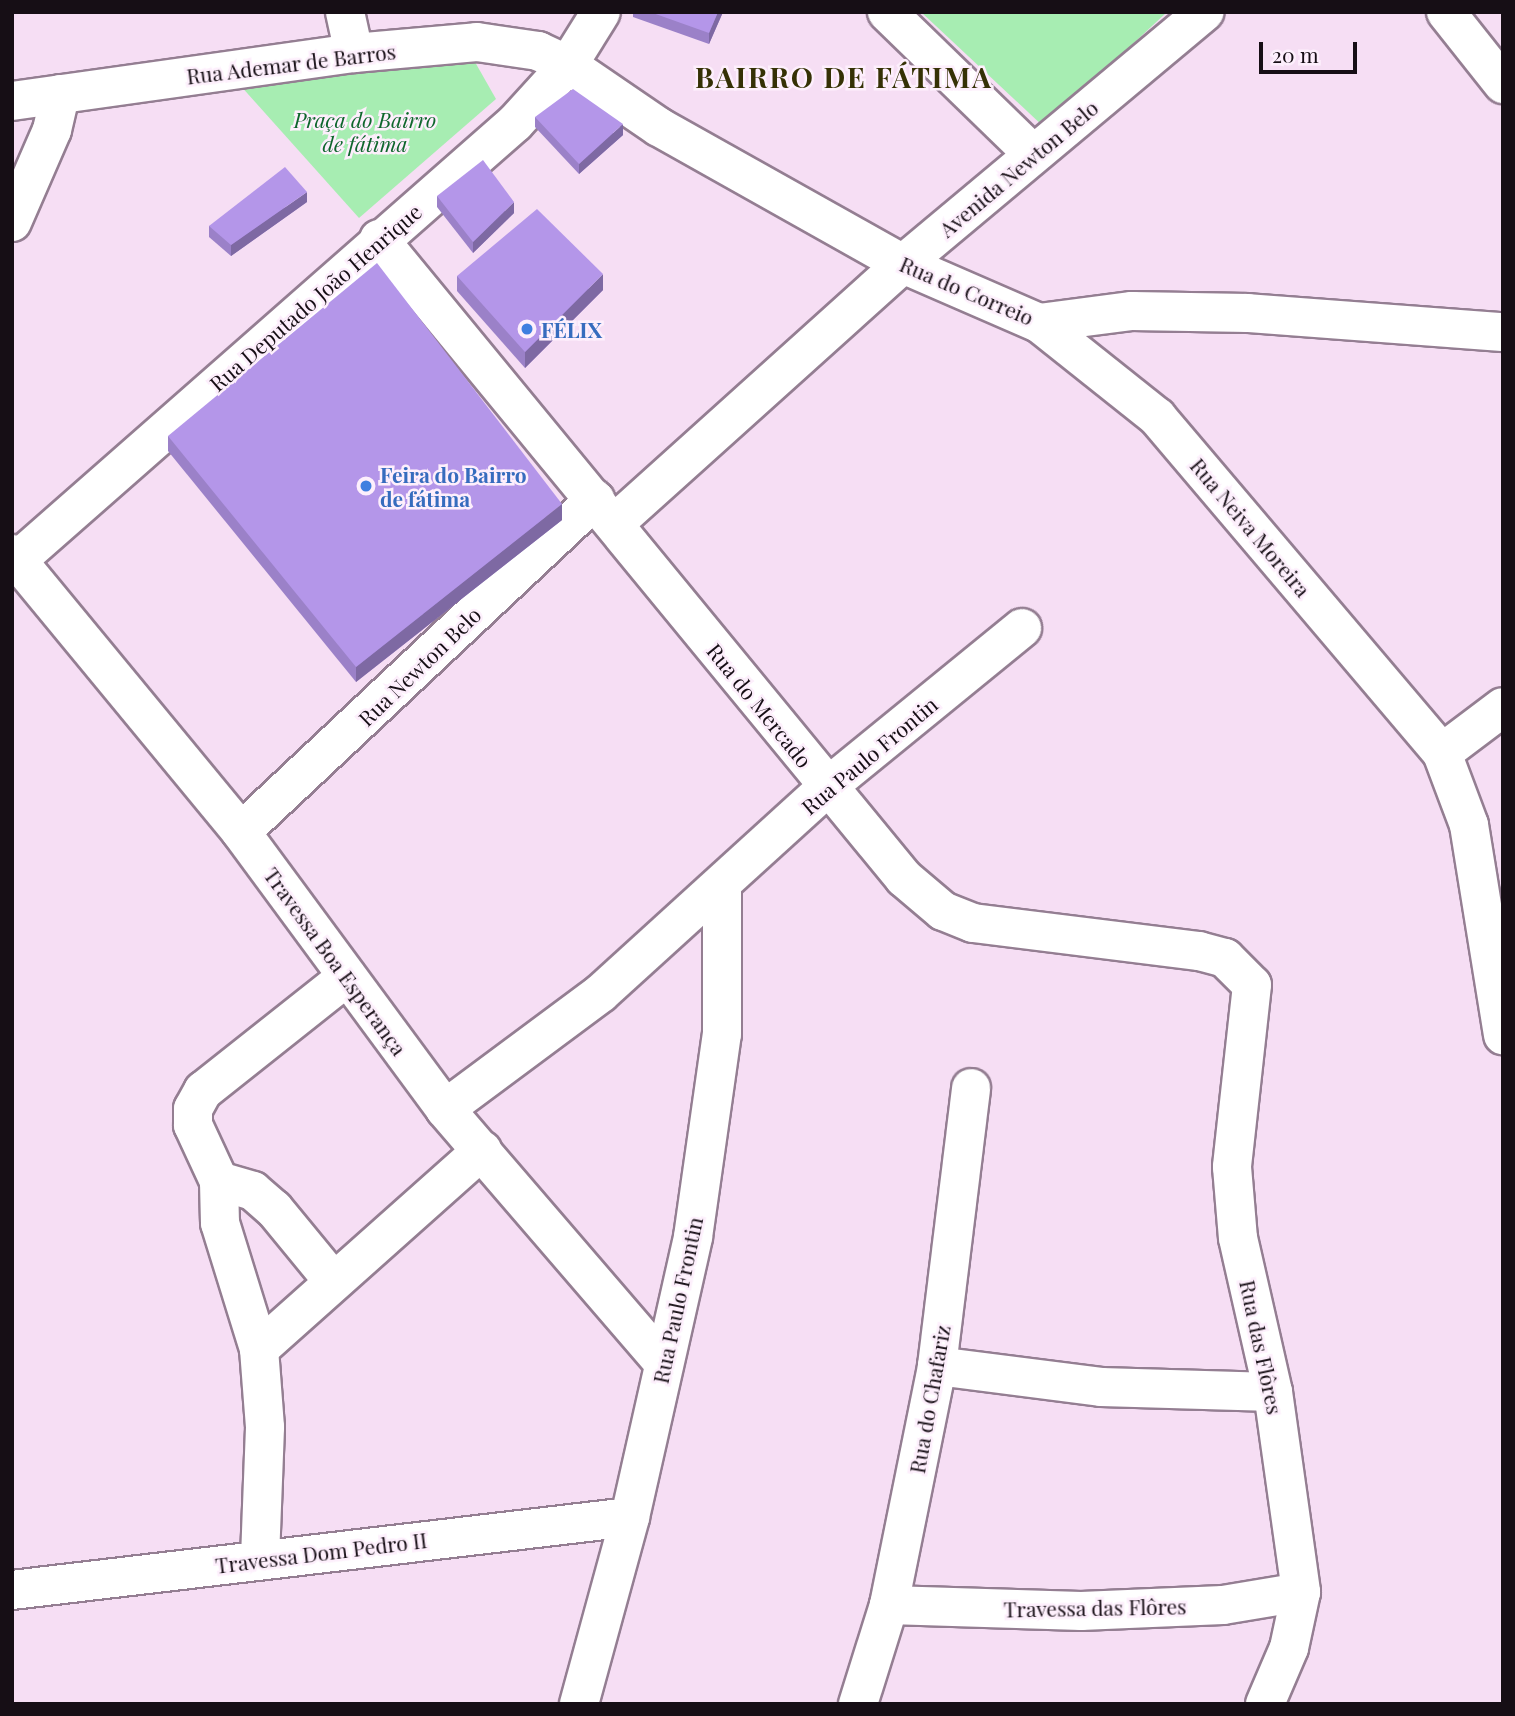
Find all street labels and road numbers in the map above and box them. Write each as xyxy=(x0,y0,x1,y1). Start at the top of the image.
street label: Rua Ademar de Barros xyxy=(184,38,398,88)
street label: Avenida Newton Belo xyxy=(934,94,1102,242)
street label: Rua Deputado João Henrique xyxy=(204,198,426,396)
street label: Rua do Correio xyxy=(896,250,1038,330)
street label: Rua Neiva Moreira xyxy=(1186,452,1316,602)
street label: Rua Newton Belo xyxy=(353,601,485,731)
street label: Rua do Mercado xyxy=(702,638,818,772)
street label: Rua Paulo Frontin xyxy=(796,691,942,819)
street label: Travessa Boa Esperança xyxy=(259,862,413,1060)
street label: Rua Paulo Frontin xyxy=(647,1214,707,1386)
street label: Rua das Flôres xyxy=(1235,1277,1289,1417)
street label: Rua do Chafariz xyxy=(904,1323,954,1475)
street label: Travessa Dom Pedro II xyxy=(214,1526,428,1578)
street label: Travessa das Flôres xyxy=(1003,1593,1187,1621)

